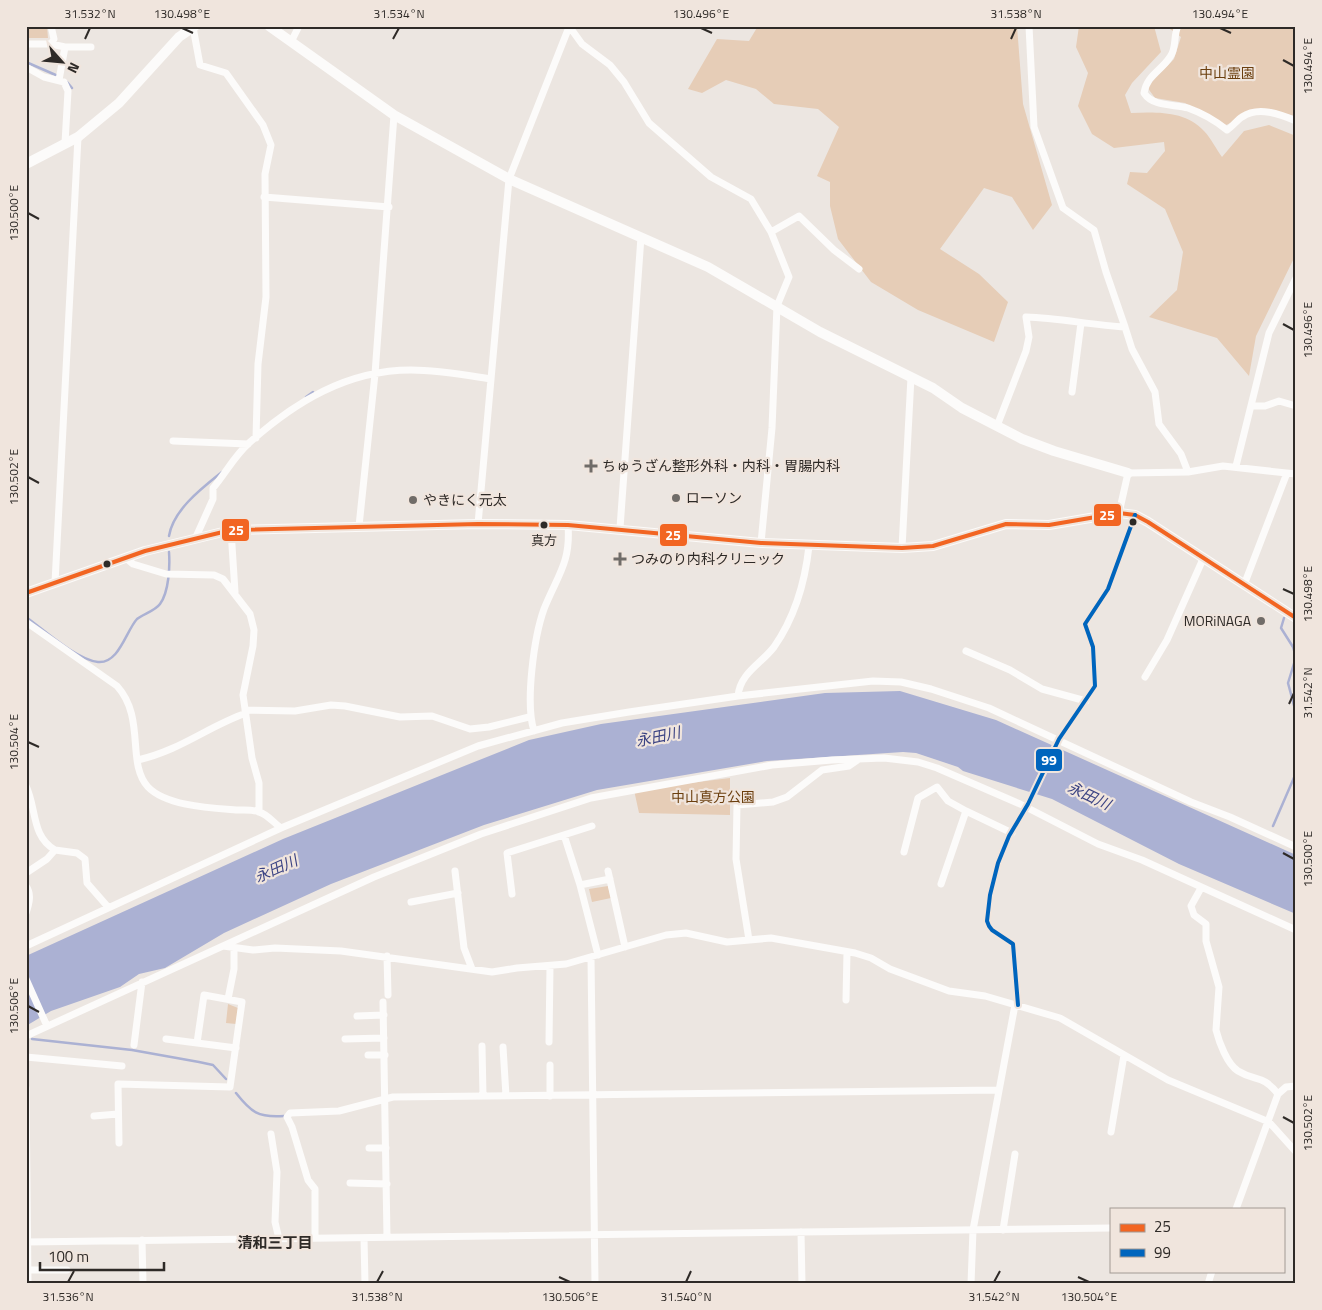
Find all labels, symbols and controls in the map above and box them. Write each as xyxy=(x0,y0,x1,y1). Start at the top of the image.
text: 31.532°N xyxy=(64,4,116,23)
text: 130.498°E xyxy=(154,4,210,23)
text: 31.534°N xyxy=(373,4,425,23)
text: 130.496°E xyxy=(673,4,729,23)
text: 31.538°N xyxy=(990,4,1042,23)
text: 130.494°E xyxy=(1192,4,1248,23)
north arrow xyxy=(38,38,88,88)
text: 130.494°E xyxy=(1298,38,1317,94)
text: N xyxy=(62,59,86,77)
park label: 中山霊園 xyxy=(1199,62,1255,83)
text: 130.500°E xyxy=(4,185,23,241)
text: 130.496°E xyxy=(1298,302,1317,358)
text: 130.502°E xyxy=(4,449,23,505)
place label: ちゅうざん整形外科・内科・胃腸内科 xyxy=(602,455,840,476)
marker: ちゅうざん整形外科・内科・胃腸内科 xyxy=(584,459,598,473)
place label: ローソン xyxy=(686,487,742,508)
place label: やきにく元太 xyxy=(423,489,507,510)
marker: ローソン xyxy=(670,492,682,504)
marker: やきにく元太 xyxy=(407,494,419,506)
line badge: 25 xyxy=(1093,503,1122,527)
text: 25 xyxy=(1099,504,1115,525)
unlabelled marker xyxy=(1128,517,1138,527)
line badge: 25 xyxy=(221,518,250,542)
text: 25 xyxy=(228,519,244,540)
marker: 真方 xyxy=(539,520,549,530)
line badge: 25 xyxy=(659,523,688,547)
text: 25 xyxy=(665,524,681,545)
place label: 真方 xyxy=(531,530,557,550)
place label: つみのり内科クリニック xyxy=(631,548,785,569)
marker: つみのり内科クリニック xyxy=(613,552,627,566)
unlabelled marker xyxy=(102,559,112,569)
text: 130.498°E xyxy=(1298,566,1317,622)
place label: MORiNAGA xyxy=(1184,610,1252,631)
marker: MORiNAGA xyxy=(1255,615,1267,627)
text: 31.542°N xyxy=(1298,667,1317,719)
text: 130.504°E xyxy=(4,714,23,770)
water label: 永田川 xyxy=(633,720,684,752)
line badge: 99 xyxy=(1035,748,1063,772)
text: 99 xyxy=(1041,749,1057,770)
water label: 永田川 xyxy=(1064,776,1116,816)
park label: 中山真方公園 xyxy=(671,786,755,807)
text: 130.500°E xyxy=(1298,831,1317,887)
water label: 永田川 xyxy=(251,848,303,888)
text: 130.506°E xyxy=(4,978,23,1034)
text: 130.502°E xyxy=(1298,1095,1317,1151)
legend xyxy=(1110,1208,1284,1272)
text: 25 xyxy=(1154,1215,1171,1238)
district label: 清和三丁目 xyxy=(237,1231,313,1254)
scale bar xyxy=(40,1240,164,1272)
text: 99 xyxy=(1154,1241,1171,1264)
text: 100 m xyxy=(48,1245,89,1268)
text: 31.536°N xyxy=(42,1287,94,1306)
text: 31.538°N xyxy=(351,1287,403,1306)
text: 130.506°E xyxy=(542,1287,598,1306)
text: 31.540°N xyxy=(660,1287,712,1306)
text: 31.542°N xyxy=(968,1287,1020,1306)
text: 130.504°E xyxy=(1061,1287,1117,1306)

